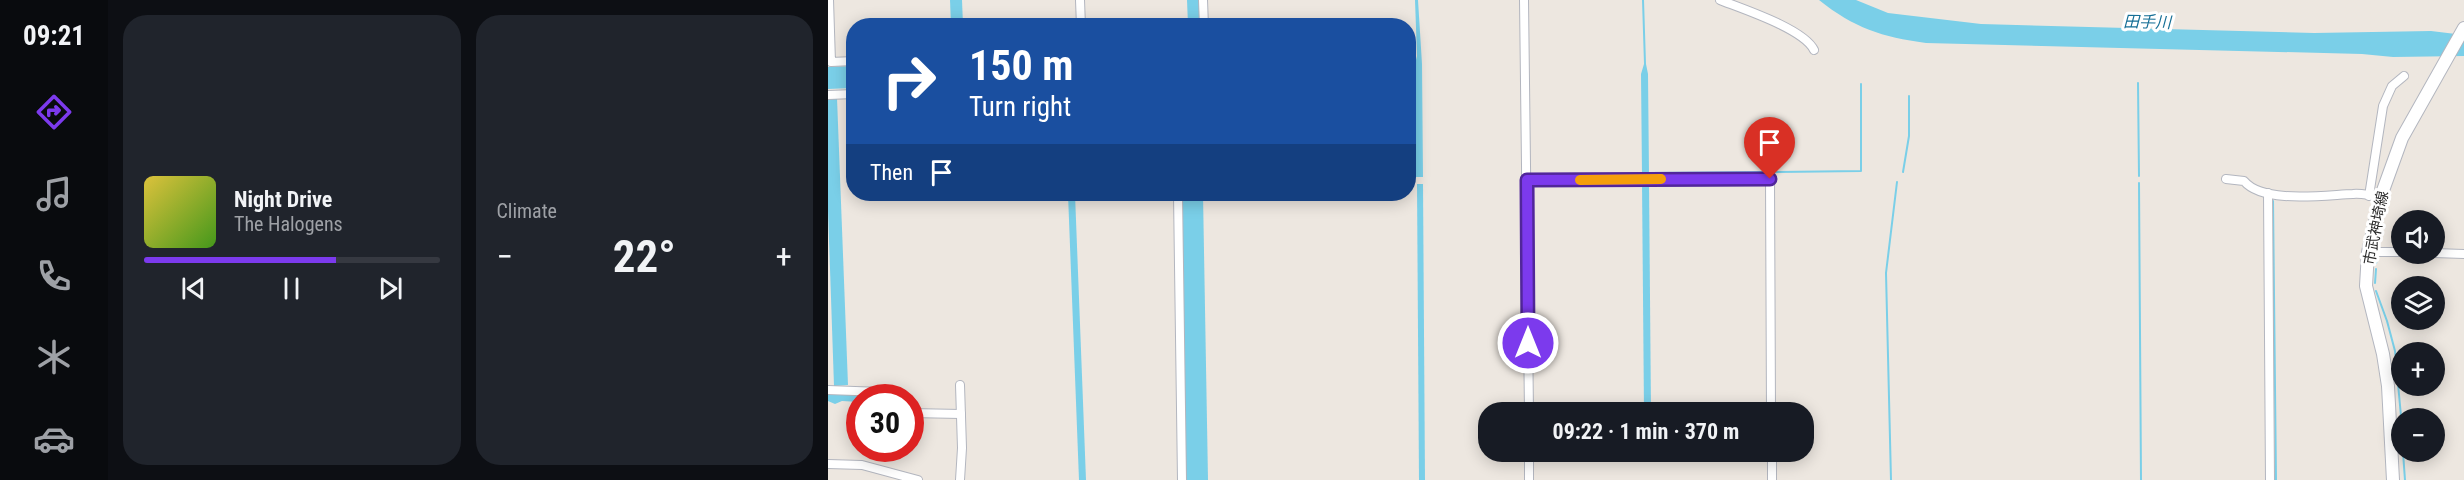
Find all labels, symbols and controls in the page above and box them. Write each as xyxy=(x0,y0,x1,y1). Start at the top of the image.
water label: 田手川 xyxy=(2123,12,2173,32)
text: 09:21 xyxy=(23,20,85,52)
text: 150 m xyxy=(969,41,1074,90)
icon: right xyxy=(870,42,948,120)
icon: directions xyxy=(33,91,75,133)
text: Turn right xyxy=(969,91,1071,123)
pin xyxy=(1744,117,1795,179)
icon: arrive xyxy=(1753,126,1786,159)
icon: arrive xyxy=(925,156,958,189)
text: Then xyxy=(870,160,913,185)
icon: music xyxy=(33,173,75,215)
text: Night Drive xyxy=(234,187,332,212)
street label: 市武神埼線 xyxy=(2360,189,2392,267)
text: Climate xyxy=(497,199,557,223)
map controls xyxy=(2391,210,2445,462)
button: sound xyxy=(2391,210,2445,264)
text: The Halogens xyxy=(234,212,343,236)
text: 22° xyxy=(613,230,676,283)
text: − xyxy=(497,237,513,276)
text: + xyxy=(776,237,792,276)
icon: phone xyxy=(33,255,75,297)
icon: previous xyxy=(177,272,210,305)
icon: pause xyxy=(275,272,308,305)
icon: next xyxy=(374,272,407,305)
button: layers xyxy=(2391,276,2445,330)
position arrow xyxy=(1496,311,1560,375)
icon: climate xyxy=(33,336,75,378)
button: + xyxy=(2391,342,2445,396)
speed limit sign: 30 xyxy=(846,384,924,462)
button: − xyxy=(2391,408,2445,462)
icon: car xyxy=(33,418,75,460)
text: 09:22 · 1 min · 370 m xyxy=(1553,419,1739,444)

